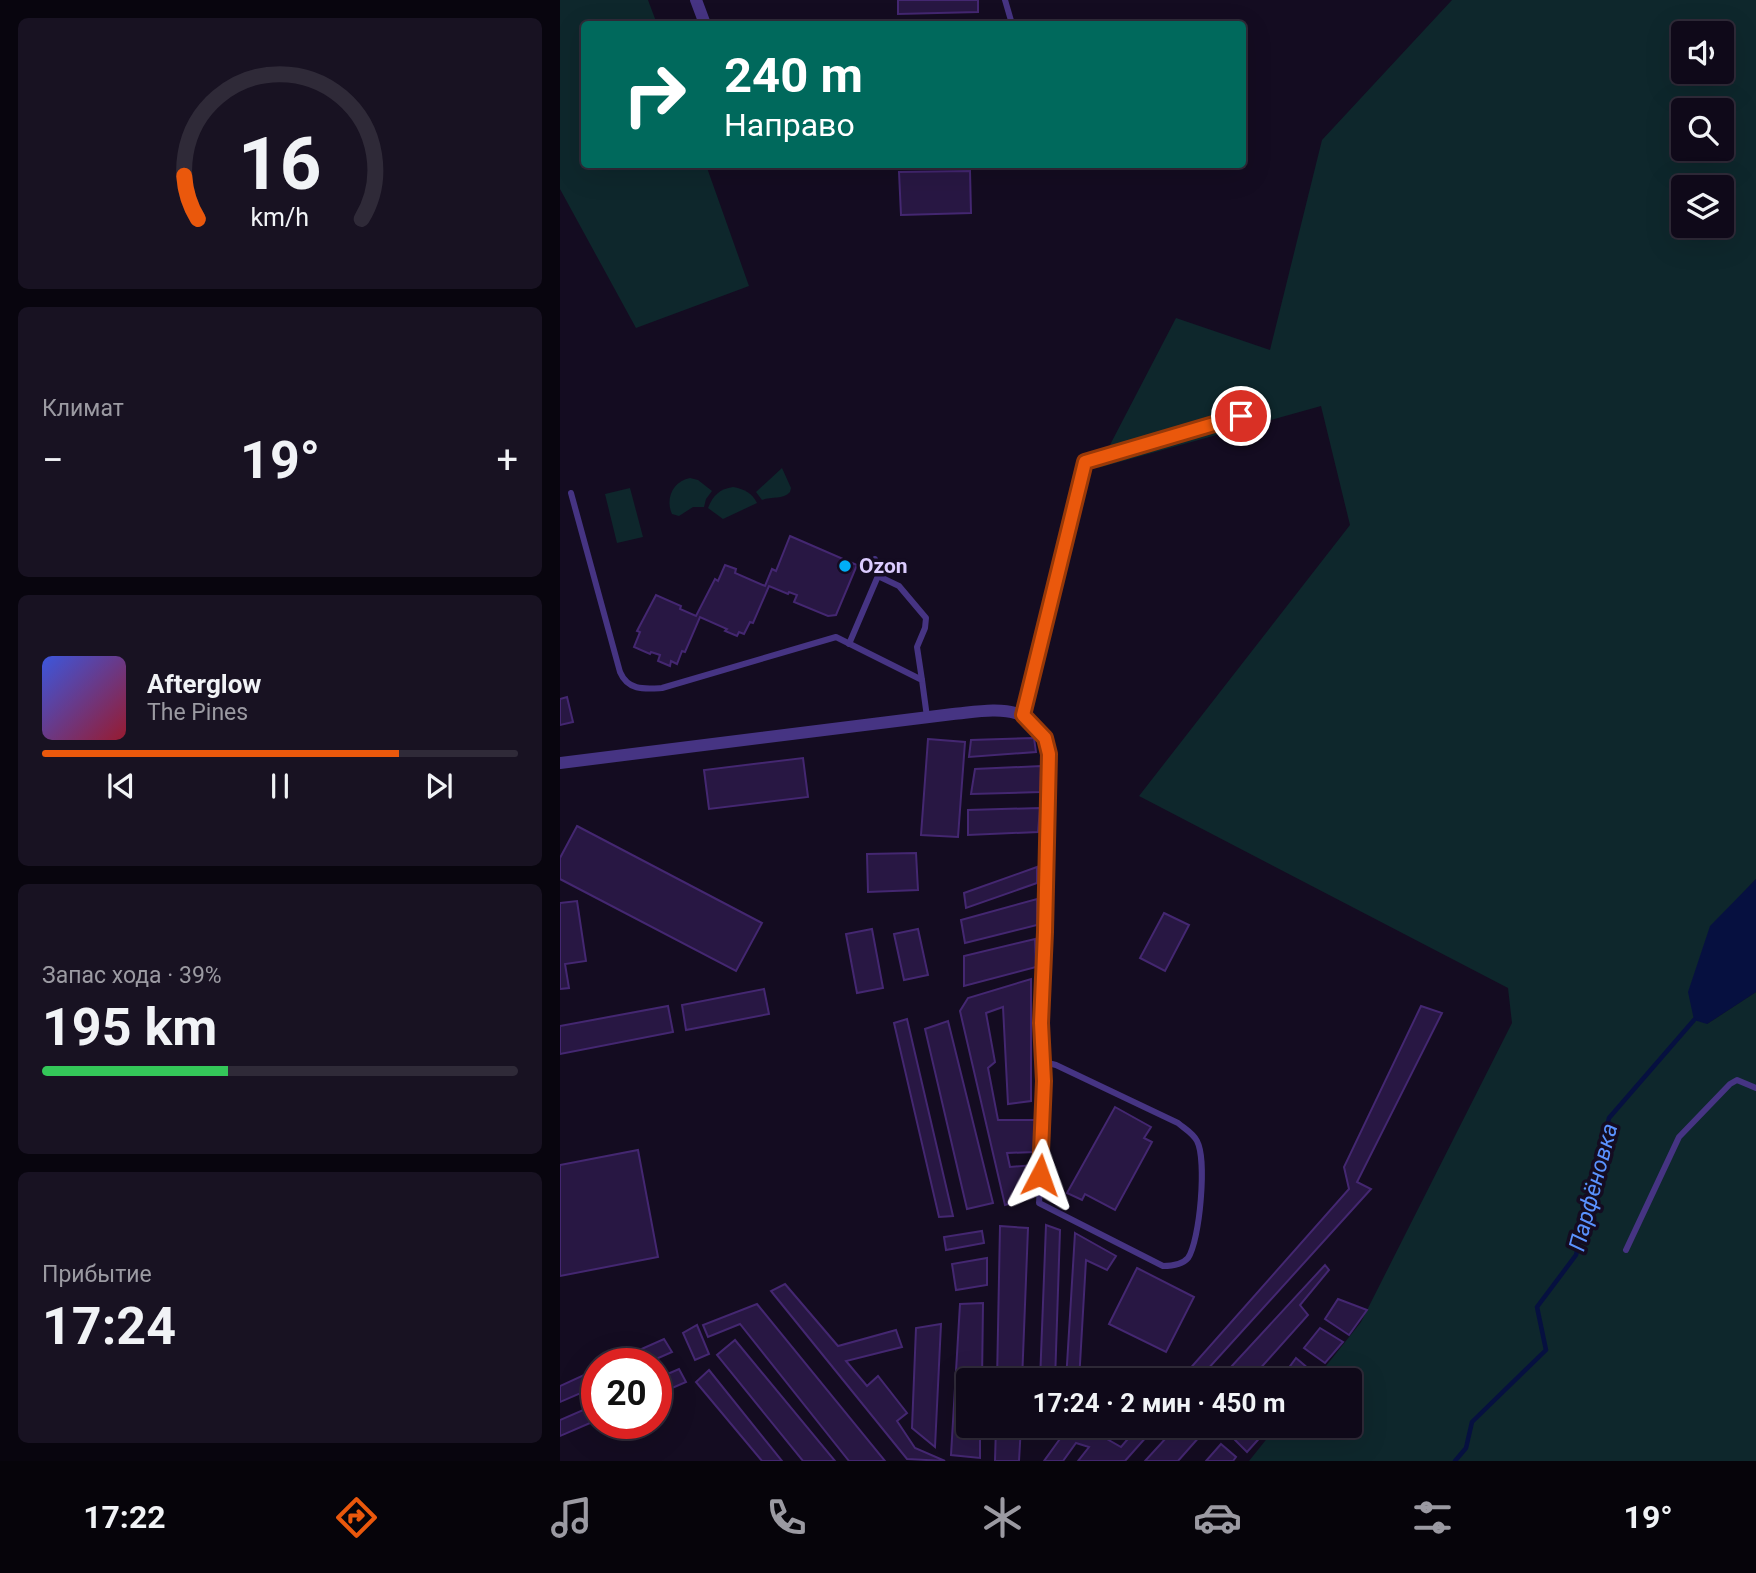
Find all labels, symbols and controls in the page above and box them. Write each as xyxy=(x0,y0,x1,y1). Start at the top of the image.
map controls xyxy=(1671,21,1734,238)
button: sound xyxy=(1671,21,1734,84)
text: 240 m xyxy=(724,47,863,104)
icon: right xyxy=(609,49,700,140)
button: search xyxy=(1671,98,1734,161)
text: Направо xyxy=(724,106,855,144)
text: 16 xyxy=(238,122,322,208)
button: layers xyxy=(1671,175,1734,238)
text: km/h xyxy=(251,203,309,232)
pin xyxy=(1211,386,1271,446)
text: Климат xyxy=(42,395,124,422)
icon: arrive xyxy=(1222,397,1260,435)
text: 19° xyxy=(240,430,320,491)
text: − xyxy=(42,438,64,482)
text: + xyxy=(496,438,518,482)
place label: Ozon xyxy=(859,554,908,578)
marker: Ozon xyxy=(837,558,853,574)
text: Afterglow xyxy=(147,669,261,699)
text: The Pines xyxy=(147,699,248,726)
icon: previous xyxy=(102,767,140,805)
icon: pause xyxy=(261,767,299,805)
icon: next xyxy=(420,767,458,805)
text: Запас хода · 39% xyxy=(42,962,222,989)
text: 195 km xyxy=(42,997,217,1058)
water label: Парфёновка xyxy=(1563,1120,1623,1254)
position arrow xyxy=(1003,1138,1077,1212)
text: Прибытие xyxy=(42,1261,152,1288)
text: 17:24 xyxy=(42,1296,176,1357)
speed limit sign: 20 xyxy=(581,1348,672,1439)
text: 17:24 · 2 мин · 450 m xyxy=(1033,1388,1285,1418)
icon: directions xyxy=(332,1493,381,1542)
icon: music xyxy=(547,1493,596,1542)
icon: phone xyxy=(762,1493,811,1542)
icon: climate xyxy=(978,1493,1027,1542)
icon: car xyxy=(1193,1493,1242,1542)
icon: filters xyxy=(1408,1493,1457,1542)
text: 17:22 xyxy=(83,1498,166,1536)
text: 19° xyxy=(1624,1498,1673,1536)

